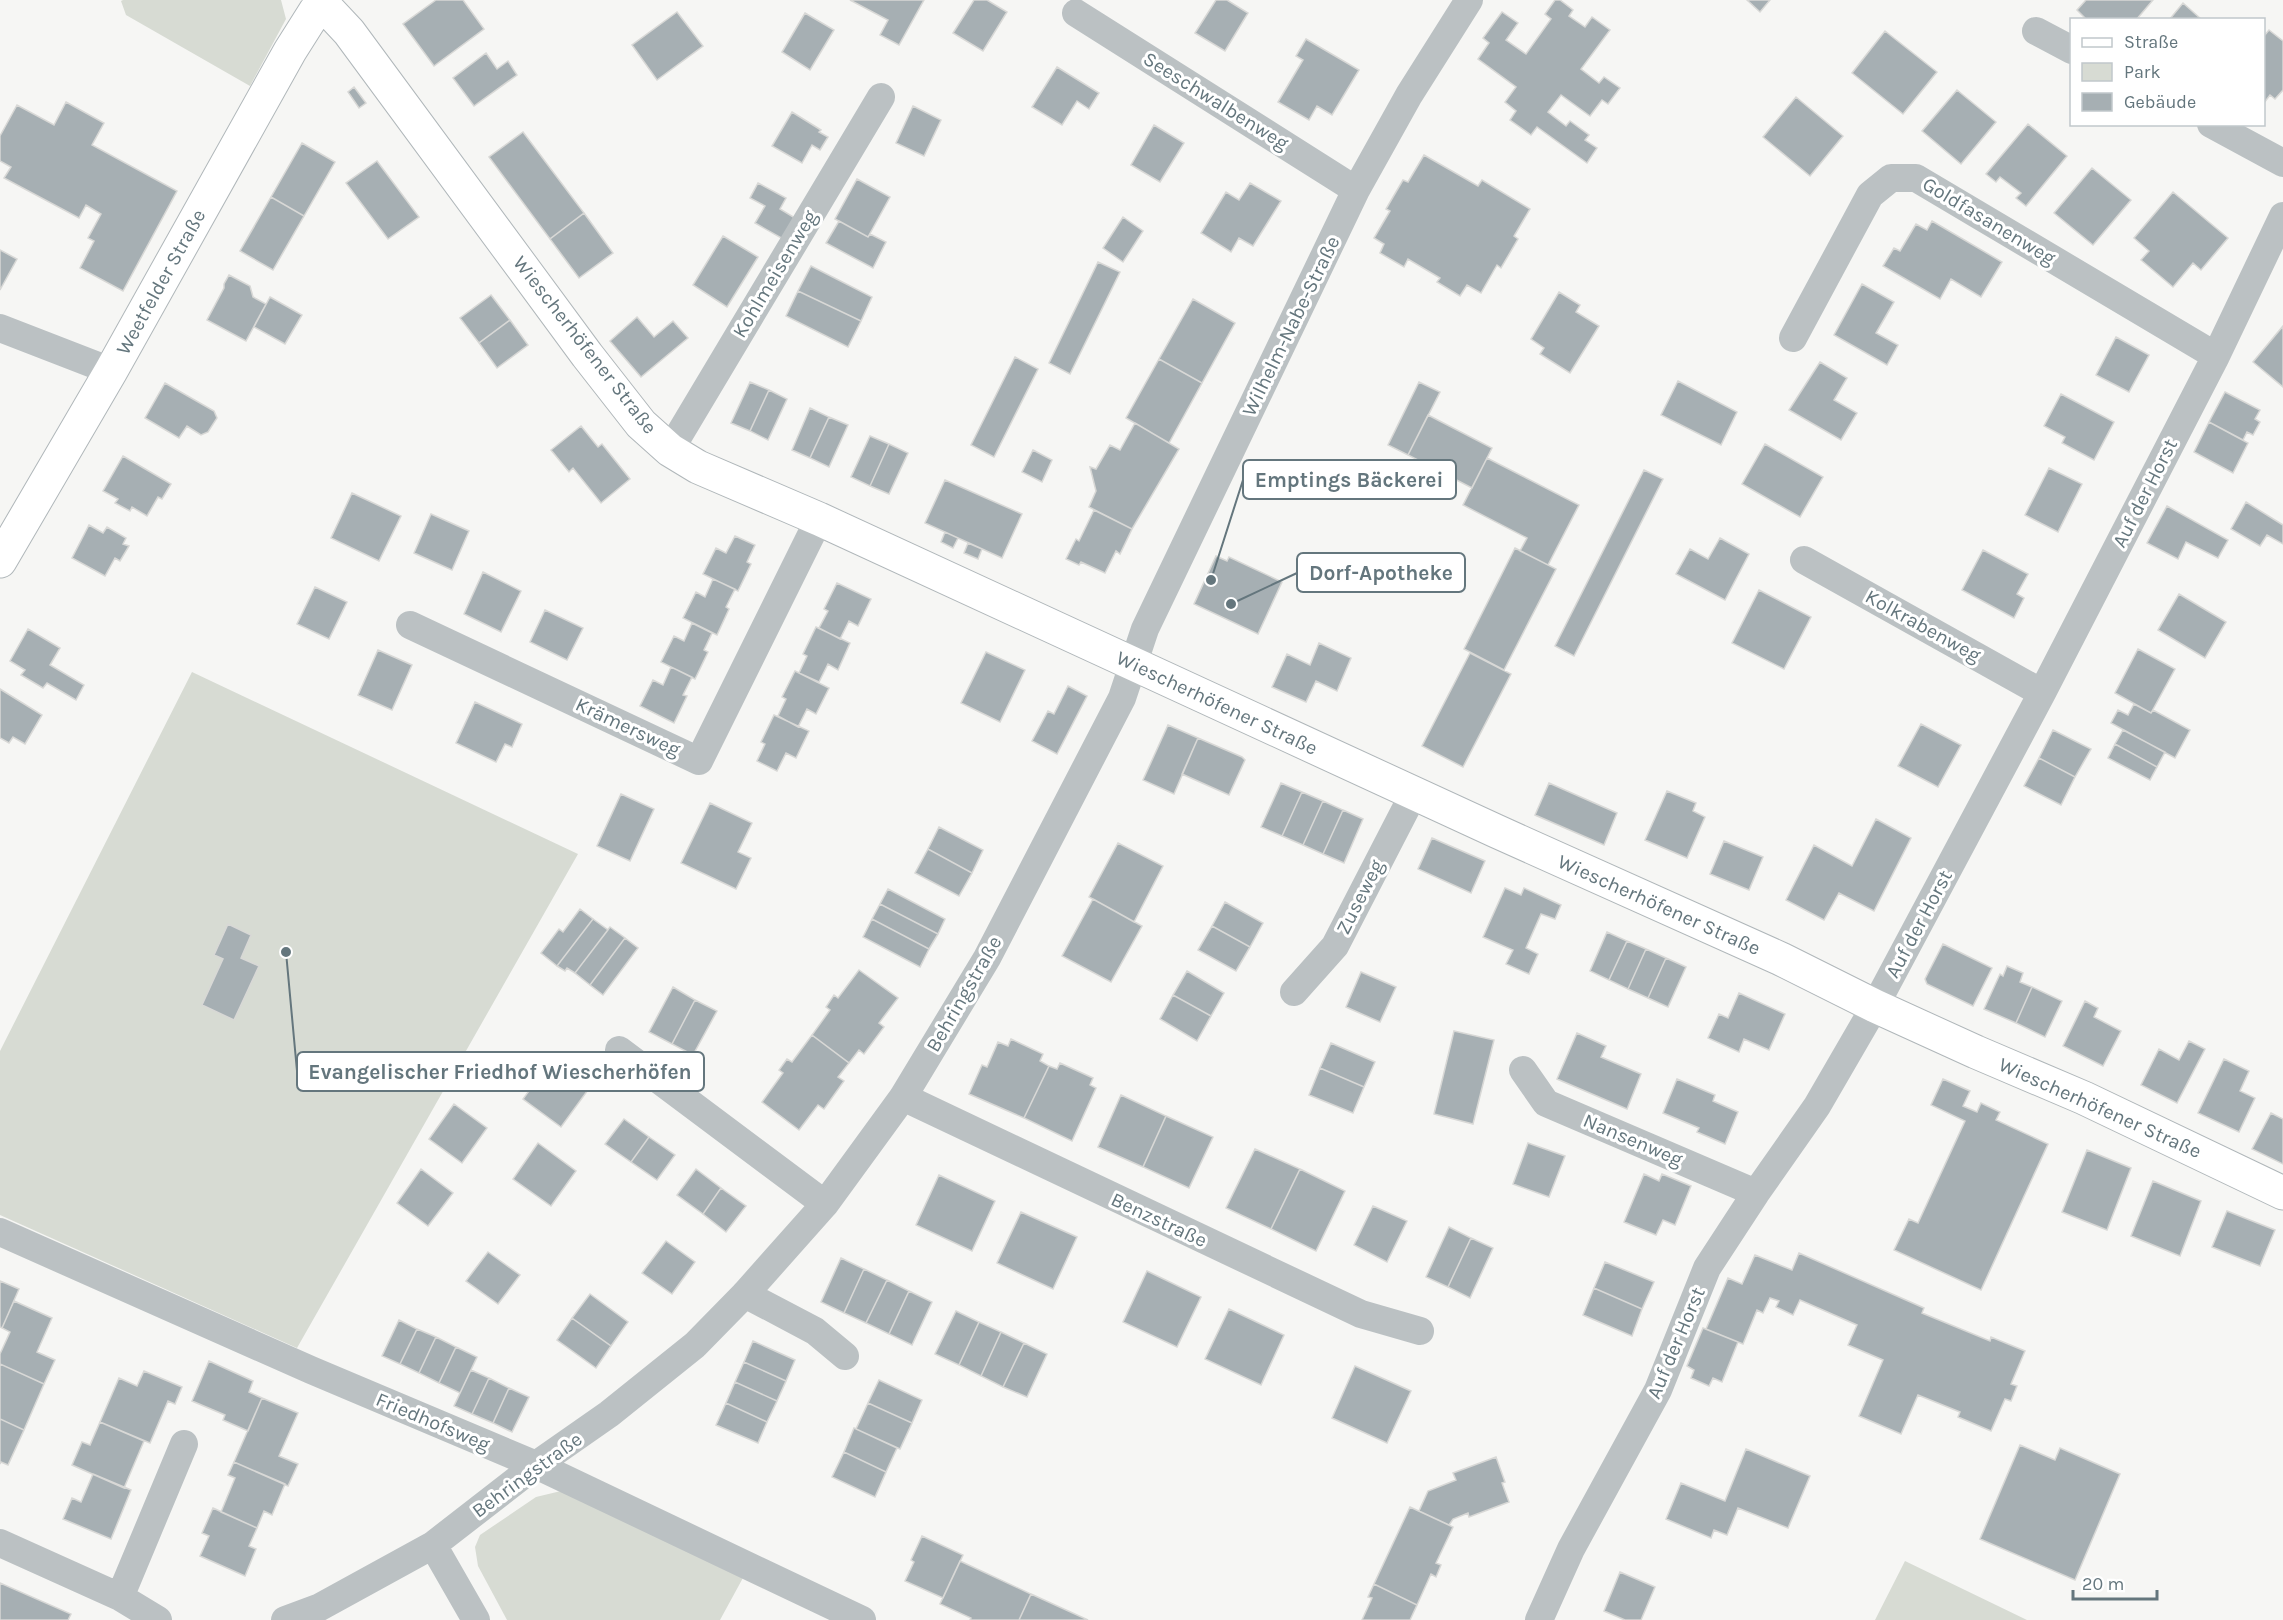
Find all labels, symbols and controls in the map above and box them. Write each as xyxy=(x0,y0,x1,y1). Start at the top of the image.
legend xyxy=(2070,18,2265,126)
text: Straße xyxy=(2124,31,2178,53)
street label: Seeschwalbenweg xyxy=(1139,47,1293,155)
text: Park xyxy=(2124,61,2161,83)
text: Gebäude xyxy=(2124,91,2196,113)
street label: Goldfasanenweg xyxy=(1918,172,2060,270)
street label: Weetfelder Straße xyxy=(112,205,210,359)
street label: Kohlmeisenweg xyxy=(728,206,822,342)
street label: Wilhelm-Nabe-Straße xyxy=(1237,232,1345,420)
street label: Wiescherhöfener Straße xyxy=(508,251,662,439)
street label: Auf der Horst xyxy=(2108,434,2182,551)
callout: Emptings Bäckerei xyxy=(1243,460,1456,499)
text: Emptings Bäckerei xyxy=(1255,468,1443,492)
callout: Dorf-Apotheke xyxy=(1297,553,1465,592)
text: Dorf-Apotheke xyxy=(1309,561,1453,585)
street label: Kolkrabenweg xyxy=(1861,585,1985,667)
street label: Wiescherhöfener Straße xyxy=(1113,646,1321,760)
street label: Krämersweg xyxy=(572,693,684,761)
street label: Wiescherhöfener Straße xyxy=(1554,850,1764,960)
street label: Zuseweg xyxy=(1331,856,1389,938)
street label: Auf der Horst xyxy=(1881,866,1957,982)
street label: Behringstraße xyxy=(922,932,1006,1056)
callout: Evangelischer Friedhof Wiescherhöfen xyxy=(297,1052,704,1091)
street label: Wiescherhöfener Straße xyxy=(1995,1053,2205,1163)
text: Evangelischer Friedhof Wiescherhöfen xyxy=(308,1060,692,1084)
street label: Nansenweg xyxy=(1580,1109,1686,1171)
street label: Benzstraße xyxy=(1107,1188,1211,1252)
street label: Auf der Horst xyxy=(1642,1283,1710,1402)
street label: Friedhofsweg xyxy=(372,1388,494,1456)
street label: Behringstraße xyxy=(468,1427,586,1523)
scale bar xyxy=(2073,1563,2157,1601)
text: 20 m xyxy=(2082,1573,2124,1595)

